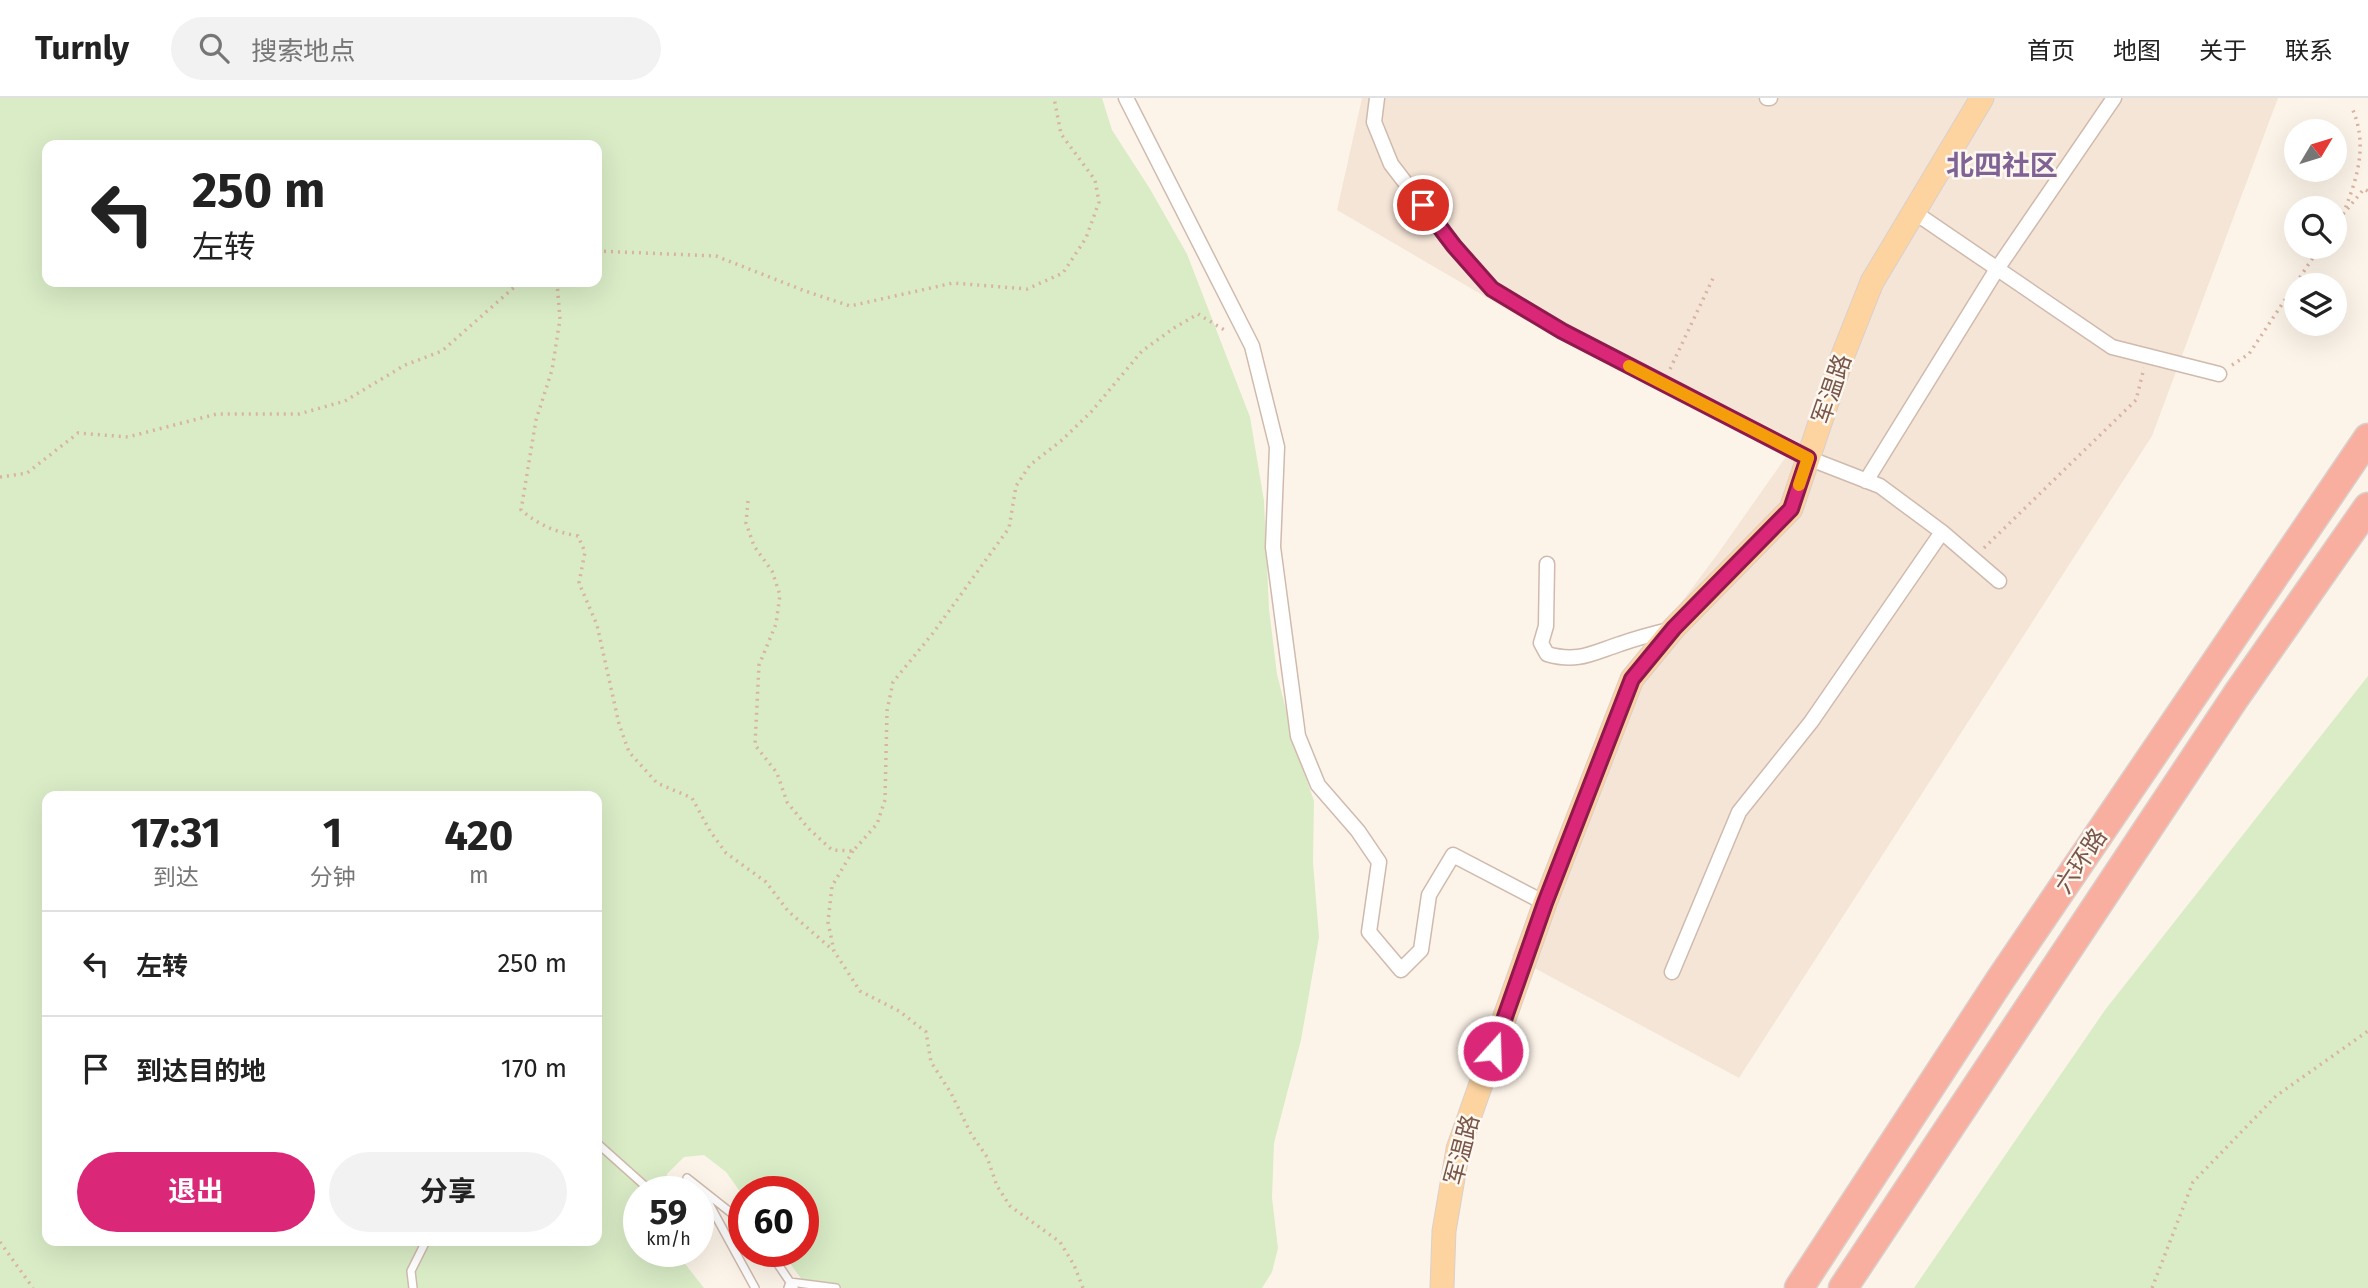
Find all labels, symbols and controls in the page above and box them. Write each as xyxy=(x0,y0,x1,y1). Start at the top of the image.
search box xyxy=(171,17,661,80)
text: Turnly xyxy=(35,28,129,68)
icon: search xyxy=(195,29,233,67)
text: 搜索地点 xyxy=(251,36,355,67)
text: 首页 xyxy=(2027,37,2075,65)
text: 地图 xyxy=(2113,37,2161,65)
text: 关于 xyxy=(2199,37,2247,65)
text: 联系 xyxy=(2285,37,2333,65)
north arrow xyxy=(2284,119,2347,182)
map controls xyxy=(2284,119,2347,336)
district label: 北四社区 xyxy=(1946,149,2058,182)
text: 250 m xyxy=(192,161,325,220)
icon: left xyxy=(77,168,168,259)
pin xyxy=(1393,175,1453,235)
icon: arrive xyxy=(1404,186,1442,224)
button: search xyxy=(2284,196,2347,259)
text: 左转 xyxy=(192,228,256,266)
button: layers xyxy=(2284,273,2347,336)
street label: 军温路 xyxy=(1807,350,1857,428)
text: 17:31 xyxy=(131,808,221,858)
text: 1 xyxy=(323,808,342,858)
text: 420 xyxy=(444,811,513,861)
street label: 六环路 xyxy=(2049,823,2113,899)
text: m xyxy=(469,861,489,889)
text: 到达 xyxy=(153,863,199,891)
text: 分钟 xyxy=(310,863,356,891)
icon: left xyxy=(77,945,115,983)
text: 250 m xyxy=(497,948,567,979)
text: 左转 xyxy=(136,951,188,982)
position arrow xyxy=(1456,1014,1530,1088)
icon: arrive xyxy=(77,1050,115,1088)
text: 170 m xyxy=(501,1053,567,1084)
text: 到达目的地 xyxy=(136,1056,266,1087)
street label: 军温路 xyxy=(1439,1112,1485,1188)
button: 退出 xyxy=(77,1152,315,1232)
button: 分享 xyxy=(329,1152,567,1232)
speed limit sign: 60 xyxy=(728,1176,819,1267)
text: 59 xyxy=(650,1191,687,1233)
text: km/h xyxy=(646,1228,691,1250)

